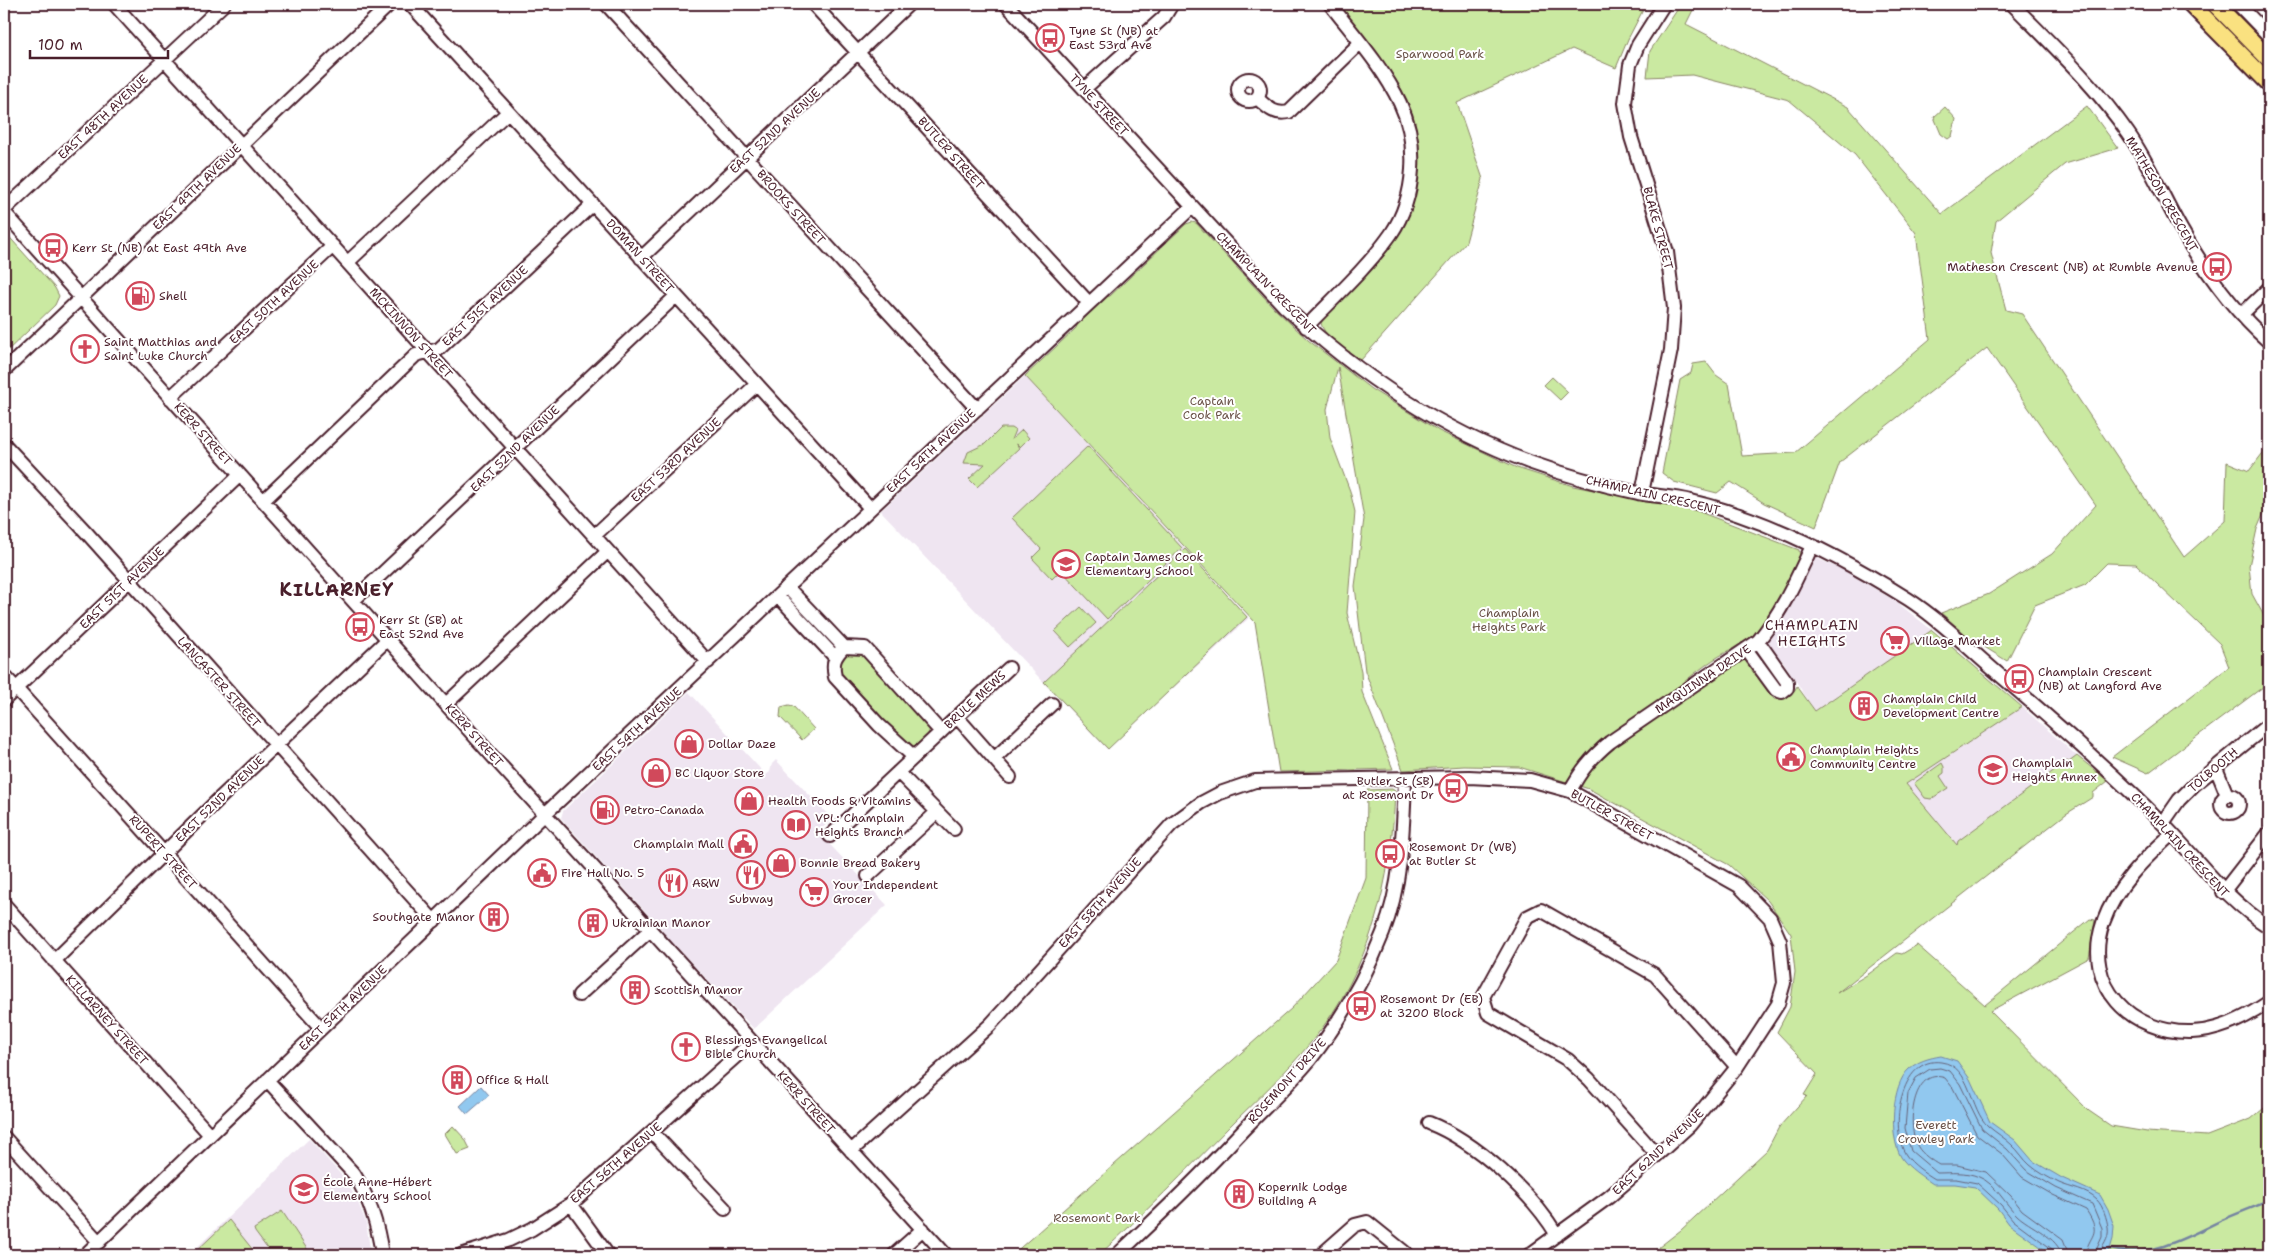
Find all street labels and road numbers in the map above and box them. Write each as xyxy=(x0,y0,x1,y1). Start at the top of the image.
street label: EAST 48TH AVENUE xyxy=(54,71,152,163)
street label: TYNE STREET xyxy=(1066,71,1132,140)
street label: EAST 52ND AVENUE xyxy=(726,85,824,177)
street label: BUTLER STREET xyxy=(914,113,988,193)
street label: MATHESON CRESCENT xyxy=(2122,133,2202,255)
street label: EAST 49TH AVENUE xyxy=(149,140,245,234)
street label: BROOKS STREET xyxy=(753,166,829,248)
street label: BLAKE STREET xyxy=(1639,185,1677,272)
street label: DOMAN STREET xyxy=(603,216,678,297)
street label: CHAMPLAIN CRESCENT xyxy=(1213,228,1320,338)
street label: EAST 50TH AVENUE xyxy=(226,256,322,348)
street label: EAST 51ST AVENUE xyxy=(439,262,531,350)
street label: MCKINNON STREET xyxy=(366,284,456,382)
street label: KERR STREET xyxy=(170,399,236,469)
street label: EAST 52ND AVENUE xyxy=(467,402,563,496)
street label: EAST 54TH AVENUE xyxy=(883,405,979,497)
street label: EAST 53RD AVENUE xyxy=(627,414,725,506)
street label: CHAMPLAIN CRESCENT xyxy=(1584,472,1722,518)
street label: EAST 51ST AVENUE xyxy=(76,543,168,633)
street label: LANCASTER STREET xyxy=(174,633,265,731)
street label: MAQUINNA DRIVE xyxy=(1652,641,1754,717)
street label: BRULE MEWS xyxy=(941,667,1009,733)
street label: EAST 54TH AVENUE xyxy=(589,683,685,775)
street label: KERR STREET xyxy=(441,700,507,770)
street label: TOLBOOTH xyxy=(2185,744,2241,796)
street label: EAST 52ND AVENUE xyxy=(172,752,268,846)
street label: BUTLER STREET xyxy=(1568,786,1657,845)
street label: CHAMPLAIN CRESCENT xyxy=(2127,789,2233,901)
street label: RUPERT STREET xyxy=(126,812,201,893)
street label: EAST 58TH AVENUE xyxy=(1055,854,1145,952)
street label: EAST 54TH AVENUE xyxy=(295,962,391,1054)
street label: KILLARNEY STREET xyxy=(62,972,152,1069)
street label: ROSEMONT DRIVE xyxy=(1244,1035,1330,1127)
street label: KERR STREET xyxy=(773,1067,839,1137)
street label: EAST 62ND AVENUE xyxy=(1609,1105,1707,1199)
street label: EAST 56TH AVENUE xyxy=(567,1119,665,1207)

